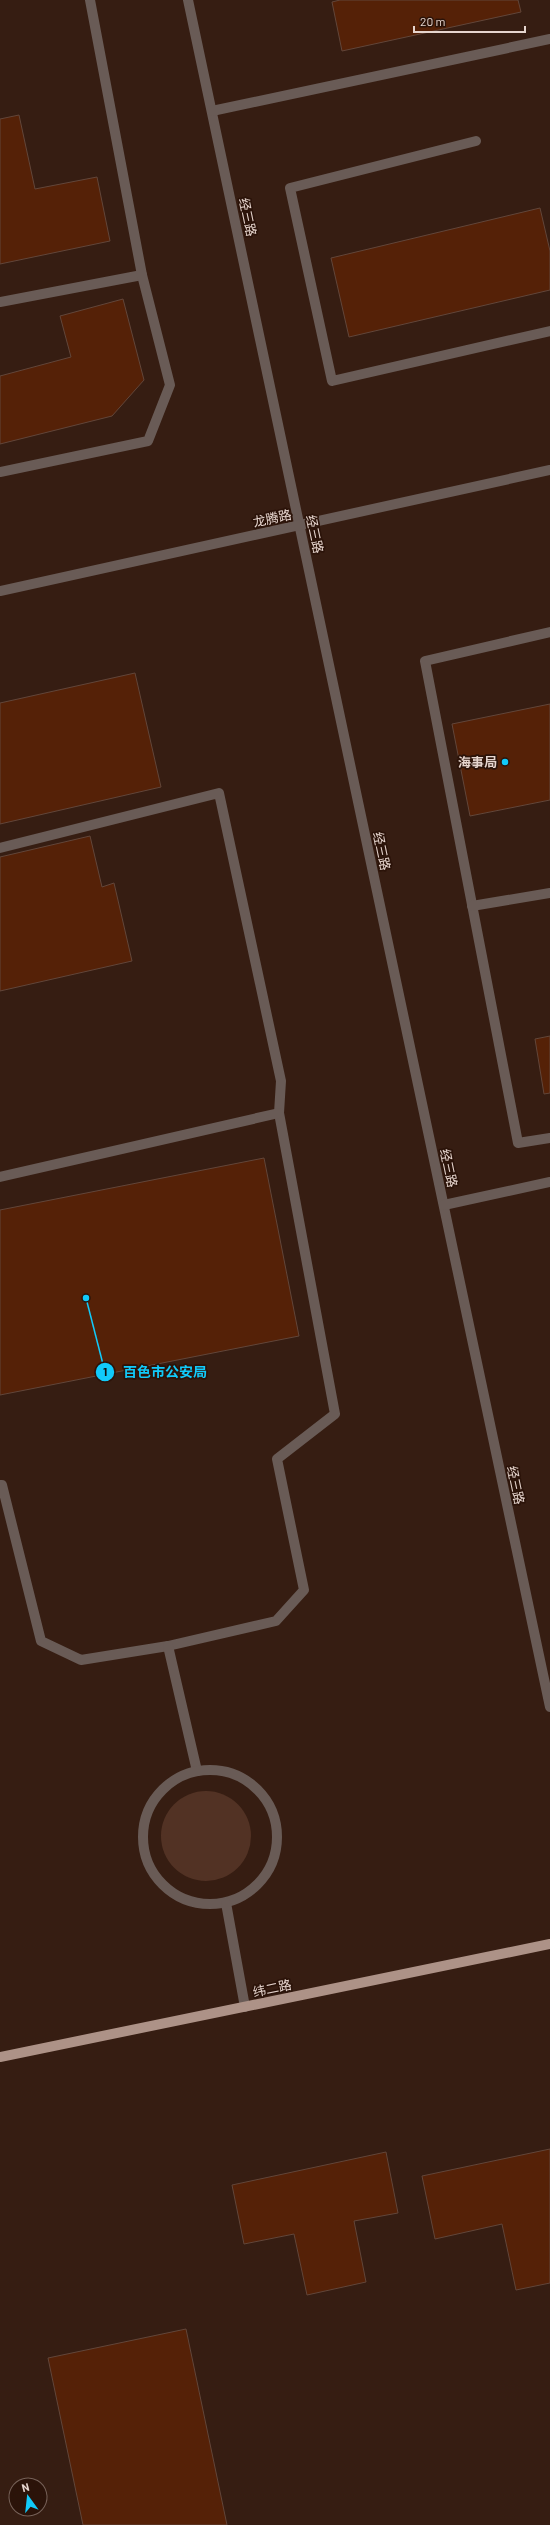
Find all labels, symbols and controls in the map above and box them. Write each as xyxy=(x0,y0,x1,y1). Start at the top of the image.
scale bar xyxy=(414,8,525,34)
text: 20 m xyxy=(420,14,446,28)
street label: 经三路 xyxy=(236,196,260,238)
street label: 龙腾路 xyxy=(251,506,293,530)
street label: 经三路 xyxy=(303,513,327,555)
place label: 海事局 xyxy=(458,754,497,770)
marker: 海事局 xyxy=(500,757,510,767)
street label: 经三路 xyxy=(370,830,394,872)
street label: 经三路 xyxy=(437,1147,461,1189)
callout: 百色市公安局 xyxy=(95,1359,215,1385)
text: 百色市公安局 xyxy=(123,1363,207,1380)
text: 1 xyxy=(103,1364,107,1378)
street label: 经三路 xyxy=(504,1464,528,1506)
street label: 纬二路 xyxy=(251,1976,293,2000)
north arrow xyxy=(8,2477,48,2517)
text: N xyxy=(20,2480,31,2494)

